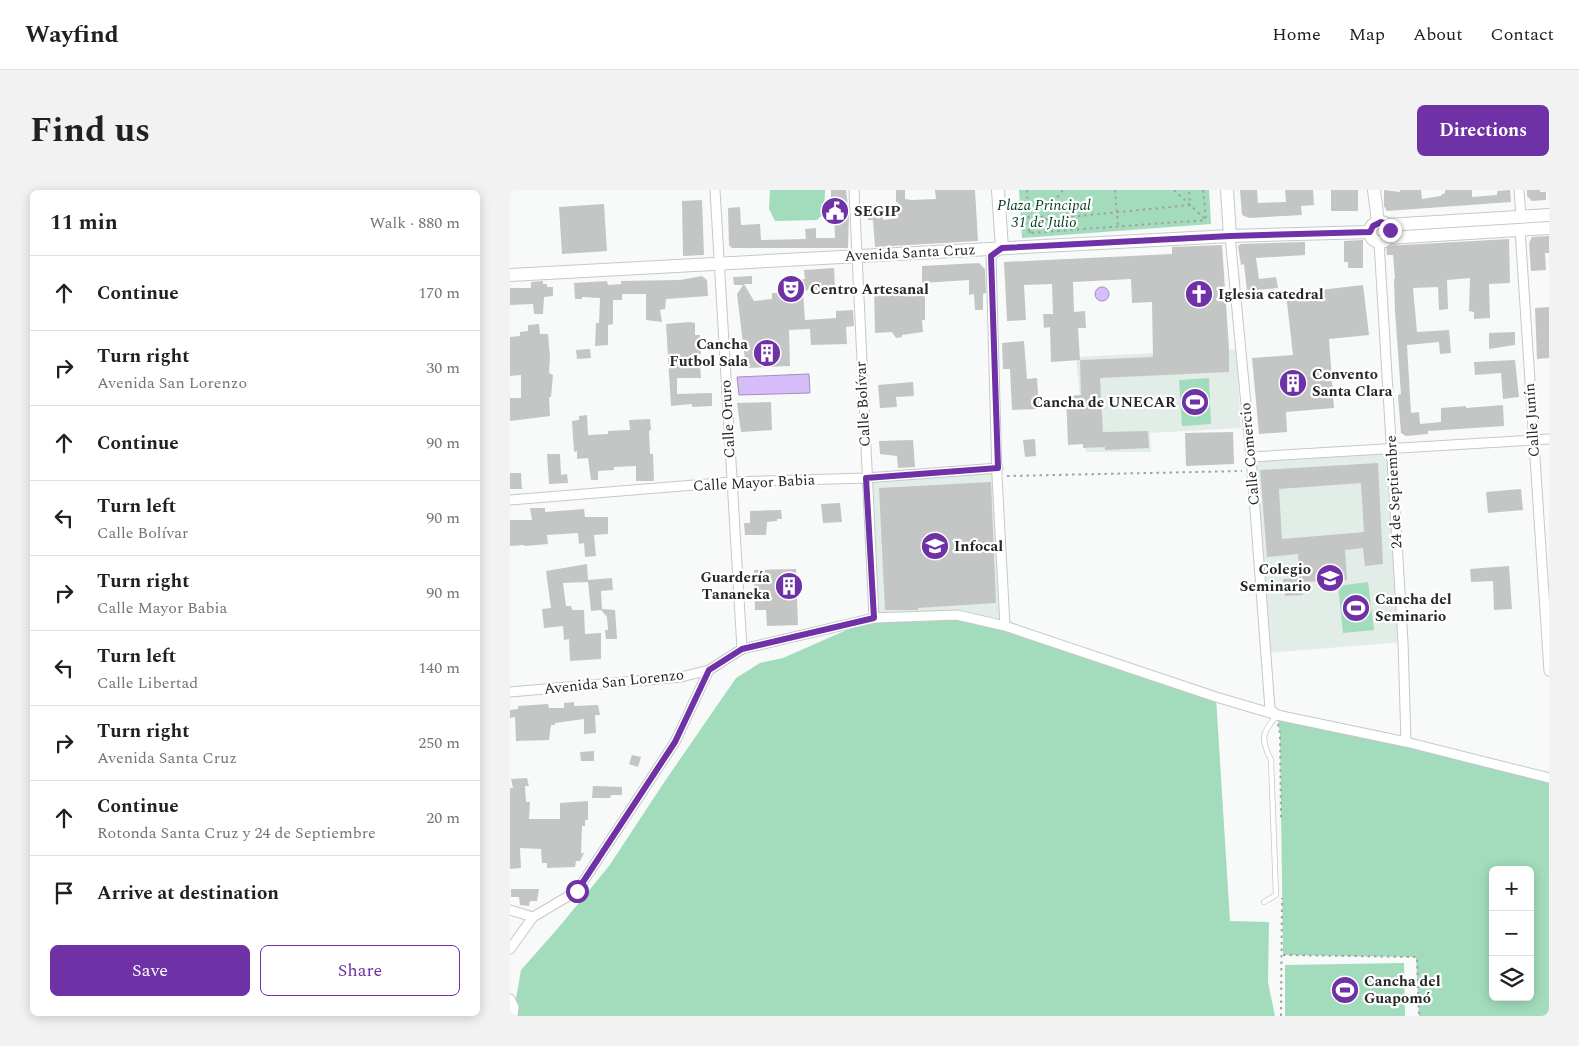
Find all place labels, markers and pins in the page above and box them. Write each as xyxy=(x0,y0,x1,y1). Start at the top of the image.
public building icon: SEGIP xyxy=(820,196,850,226)
place label: SEGIP xyxy=(854,200,901,223)
theatre icon: Centro Artesanal xyxy=(776,274,806,304)
place label: Centro Artesanal xyxy=(810,278,929,301)
church icon: Iglesia catedral xyxy=(1184,279,1214,309)
place label: Iglesia catedral xyxy=(1218,283,1324,306)
place label: Cancha Futbol Sala xyxy=(669,333,748,373)
building icon: Cancha Futbol Sala xyxy=(752,338,782,368)
place label: Convento Santa Clara xyxy=(1312,363,1393,403)
building icon: Convento Santa Clara xyxy=(1278,368,1308,398)
sports icon: Cancha de UNECAR xyxy=(1180,387,1210,417)
place label: Cancha de UNECAR xyxy=(1033,391,1177,414)
school or university icon: Infocal xyxy=(920,531,950,561)
place label: Infocal xyxy=(954,535,1003,558)
place label: Colegio Seminario xyxy=(1240,558,1311,598)
school or university icon: Colegio Seminario xyxy=(1315,563,1345,593)
place label: Guardería Tananeka xyxy=(700,566,770,606)
building icon: Guardería Tananeka xyxy=(774,571,804,601)
place label: Cancha del Seminario xyxy=(1375,588,1452,628)
sports icon: Cancha del Seminario xyxy=(1341,593,1371,623)
place label: Cancha del Guapomó xyxy=(1364,970,1441,1010)
sports icon: Cancha del Guapomó xyxy=(1330,975,1360,1005)

